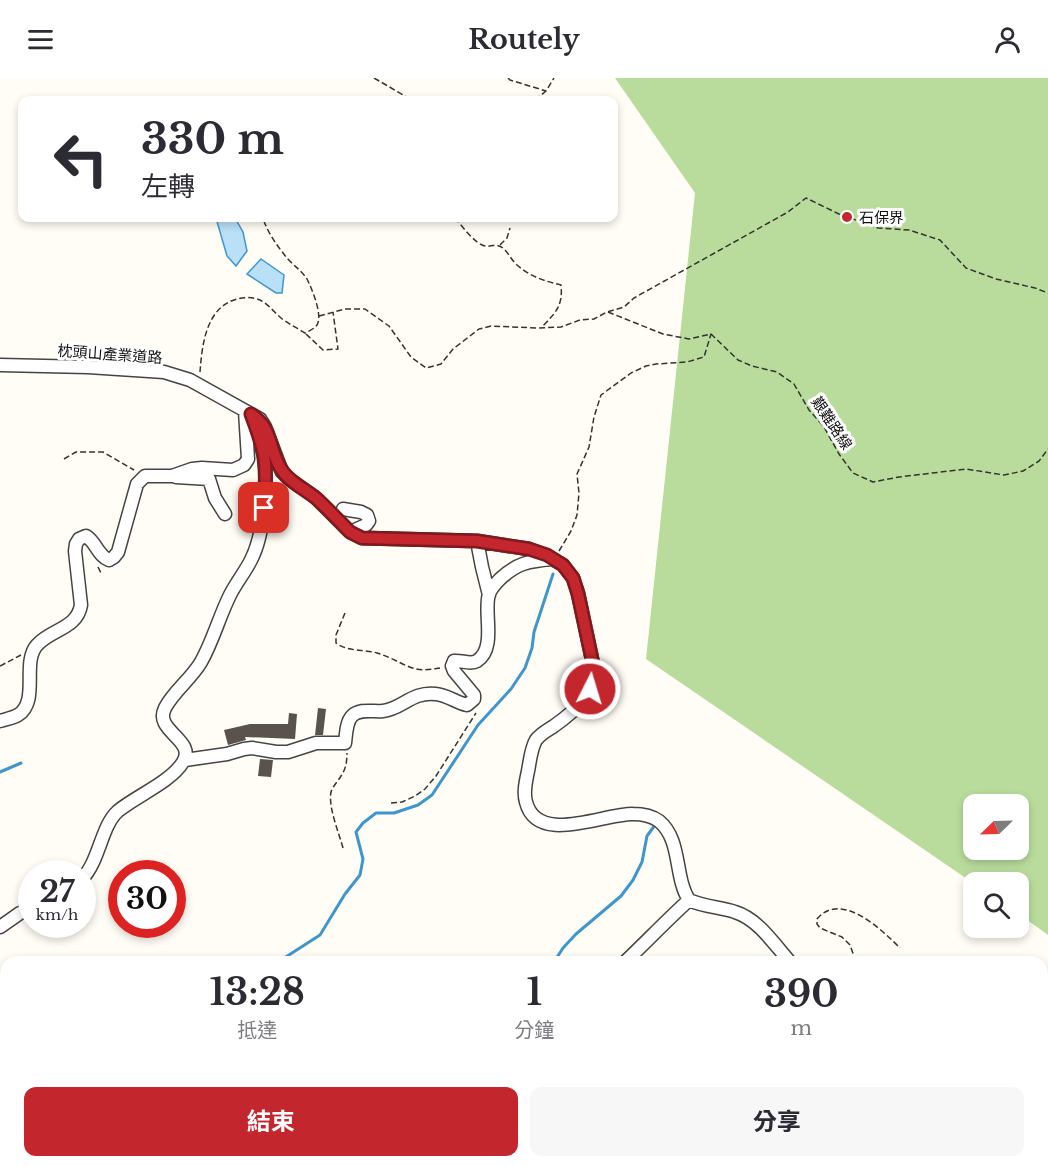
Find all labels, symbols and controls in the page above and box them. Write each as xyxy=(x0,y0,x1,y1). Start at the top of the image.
icon: menu xyxy=(24,23,57,56)
text: Routely xyxy=(468,23,580,56)
icon: person xyxy=(991,23,1024,56)
text: 330 m xyxy=(141,113,284,165)
icon: left xyxy=(42,120,120,198)
text: 左轉 xyxy=(141,170,195,203)
place label: 石保界 xyxy=(859,208,904,227)
marker: 石保界 xyxy=(840,210,854,224)
street label: 枕頭山產業道路 xyxy=(57,341,163,367)
street label: 艱難路線 xyxy=(807,393,857,453)
pin xyxy=(238,482,289,533)
icon: arrive xyxy=(247,491,280,524)
position arrow xyxy=(558,657,622,721)
north arrow xyxy=(963,794,1029,860)
map controls xyxy=(963,794,1029,938)
speed limit sign: 30 xyxy=(108,860,186,938)
button: search xyxy=(963,872,1029,938)
text: 27 xyxy=(39,873,75,910)
text: km/h xyxy=(36,905,78,924)
text: 13:28 xyxy=(210,970,305,1015)
text: 1 xyxy=(527,970,542,1015)
text: 390 xyxy=(764,972,838,1017)
text: m xyxy=(790,1016,812,1040)
text: 抵達 xyxy=(237,1018,277,1042)
text: 分鐘 xyxy=(514,1018,554,1042)
button: 結束 xyxy=(24,1087,518,1156)
button: 分享 xyxy=(530,1087,1024,1156)

